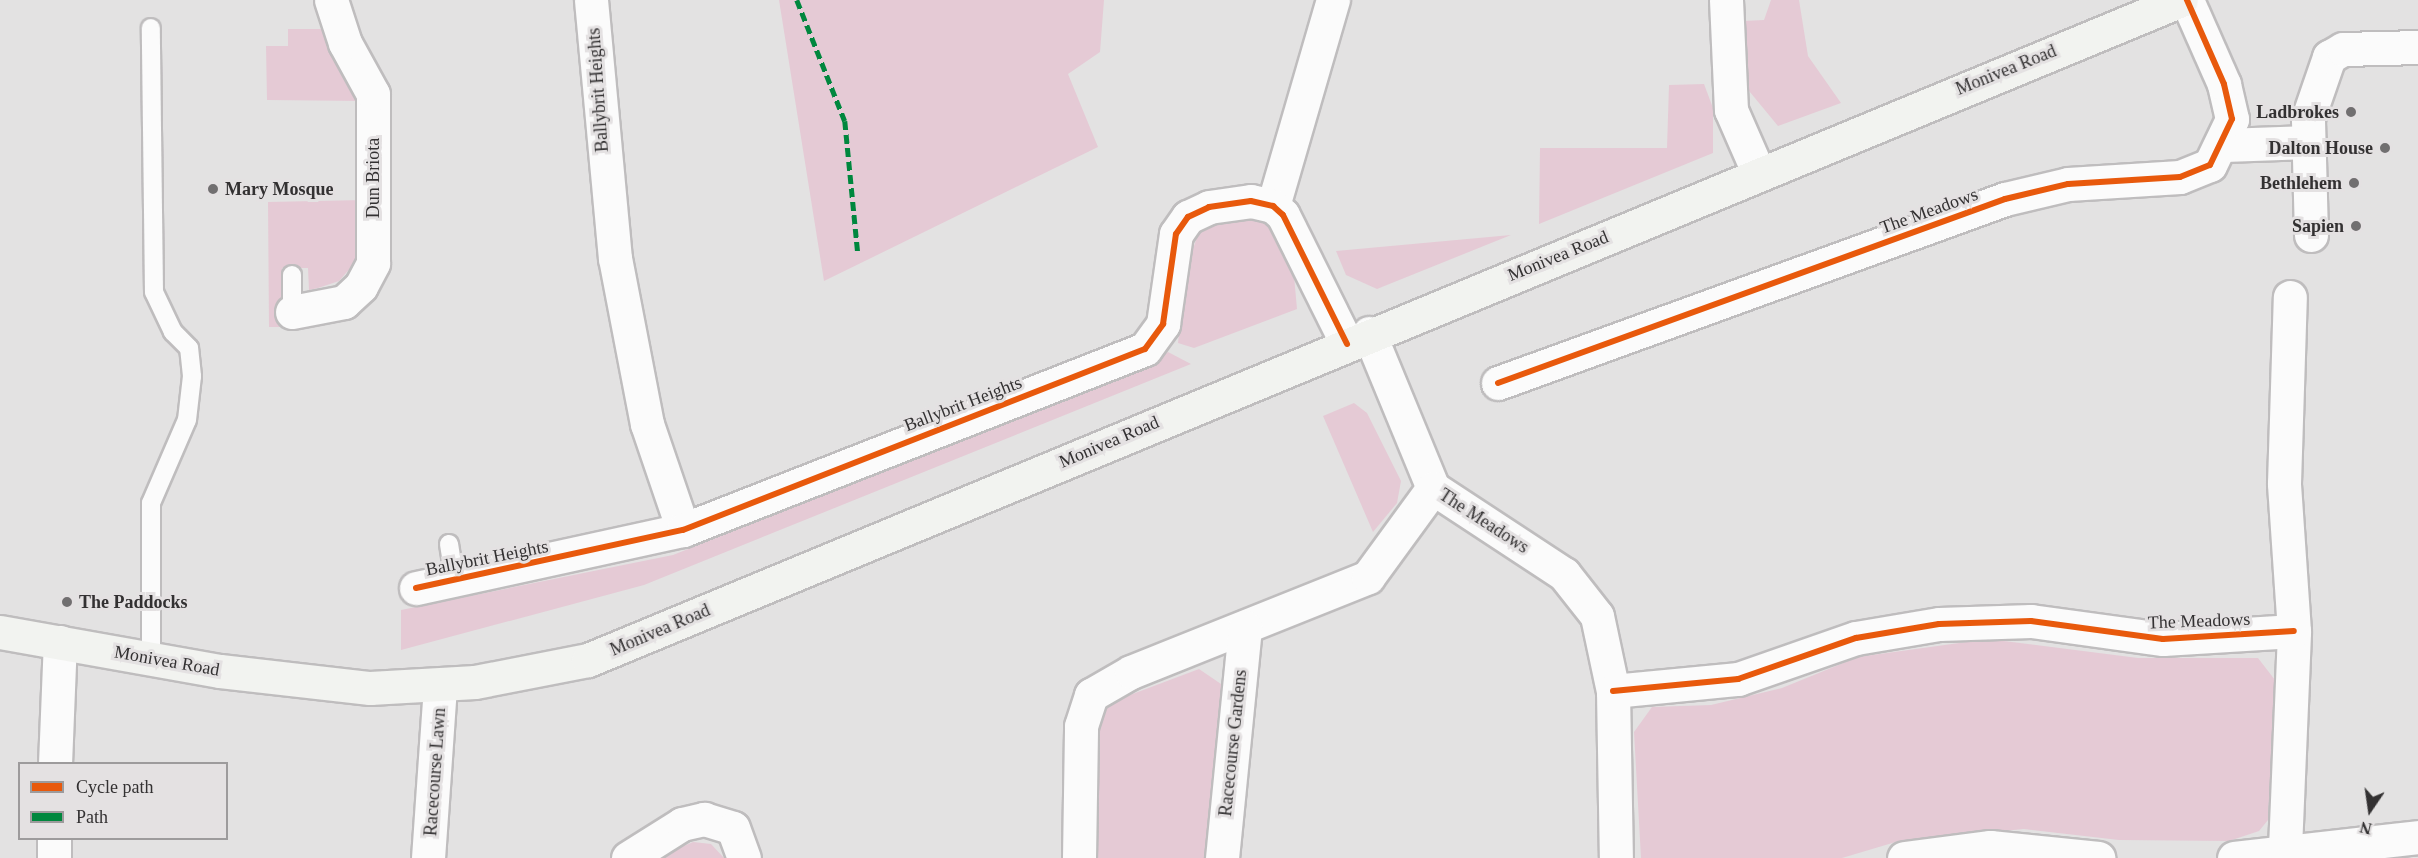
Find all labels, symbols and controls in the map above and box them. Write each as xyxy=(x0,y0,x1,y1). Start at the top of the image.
street label: Ballybrit Heights xyxy=(583,27,613,153)
street label: Monivea Road xyxy=(1953,40,2059,100)
place label: Ladbrokes xyxy=(2256,101,2339,123)
marker: Ladbrokes xyxy=(2344,105,2358,119)
place label: Dalton House xyxy=(2268,137,2373,159)
street label: Dun Briota xyxy=(362,138,384,218)
marker: Dalton House xyxy=(2378,141,2392,155)
place label: Bethlehem xyxy=(2260,172,2342,194)
marker: Bethlehem xyxy=(2347,176,2361,190)
place label: Mary Mosque xyxy=(225,178,333,200)
marker: Mary Mosque xyxy=(206,182,220,196)
street label: The Meadows xyxy=(1877,183,1981,239)
place label: Sapien xyxy=(2292,215,2344,237)
marker: Sapien xyxy=(2349,219,2363,233)
street label: Monivea Road xyxy=(1505,226,1611,286)
street label: Ballybrit Heights xyxy=(901,372,1025,436)
street label: Monivea Road xyxy=(1056,411,1162,473)
street label: The Meadows xyxy=(1435,484,1533,558)
street label: Ballybrit Heights xyxy=(424,536,550,580)
place label: The Paddocks xyxy=(79,591,188,613)
marker: The Paddocks xyxy=(60,595,74,609)
street label: Monivea Road xyxy=(607,599,713,661)
street label: The Meadows xyxy=(2147,608,2251,634)
street label: Monivea Road xyxy=(113,641,221,681)
street label: Racecourse Gardens xyxy=(1215,669,1251,817)
street label: Racecourse Lawn xyxy=(420,707,450,837)
legend xyxy=(18,762,228,840)
text: Cycle path xyxy=(76,777,153,797)
north arrow xyxy=(2340,780,2400,840)
text: Path xyxy=(76,807,108,827)
text: N xyxy=(2358,818,2373,838)

